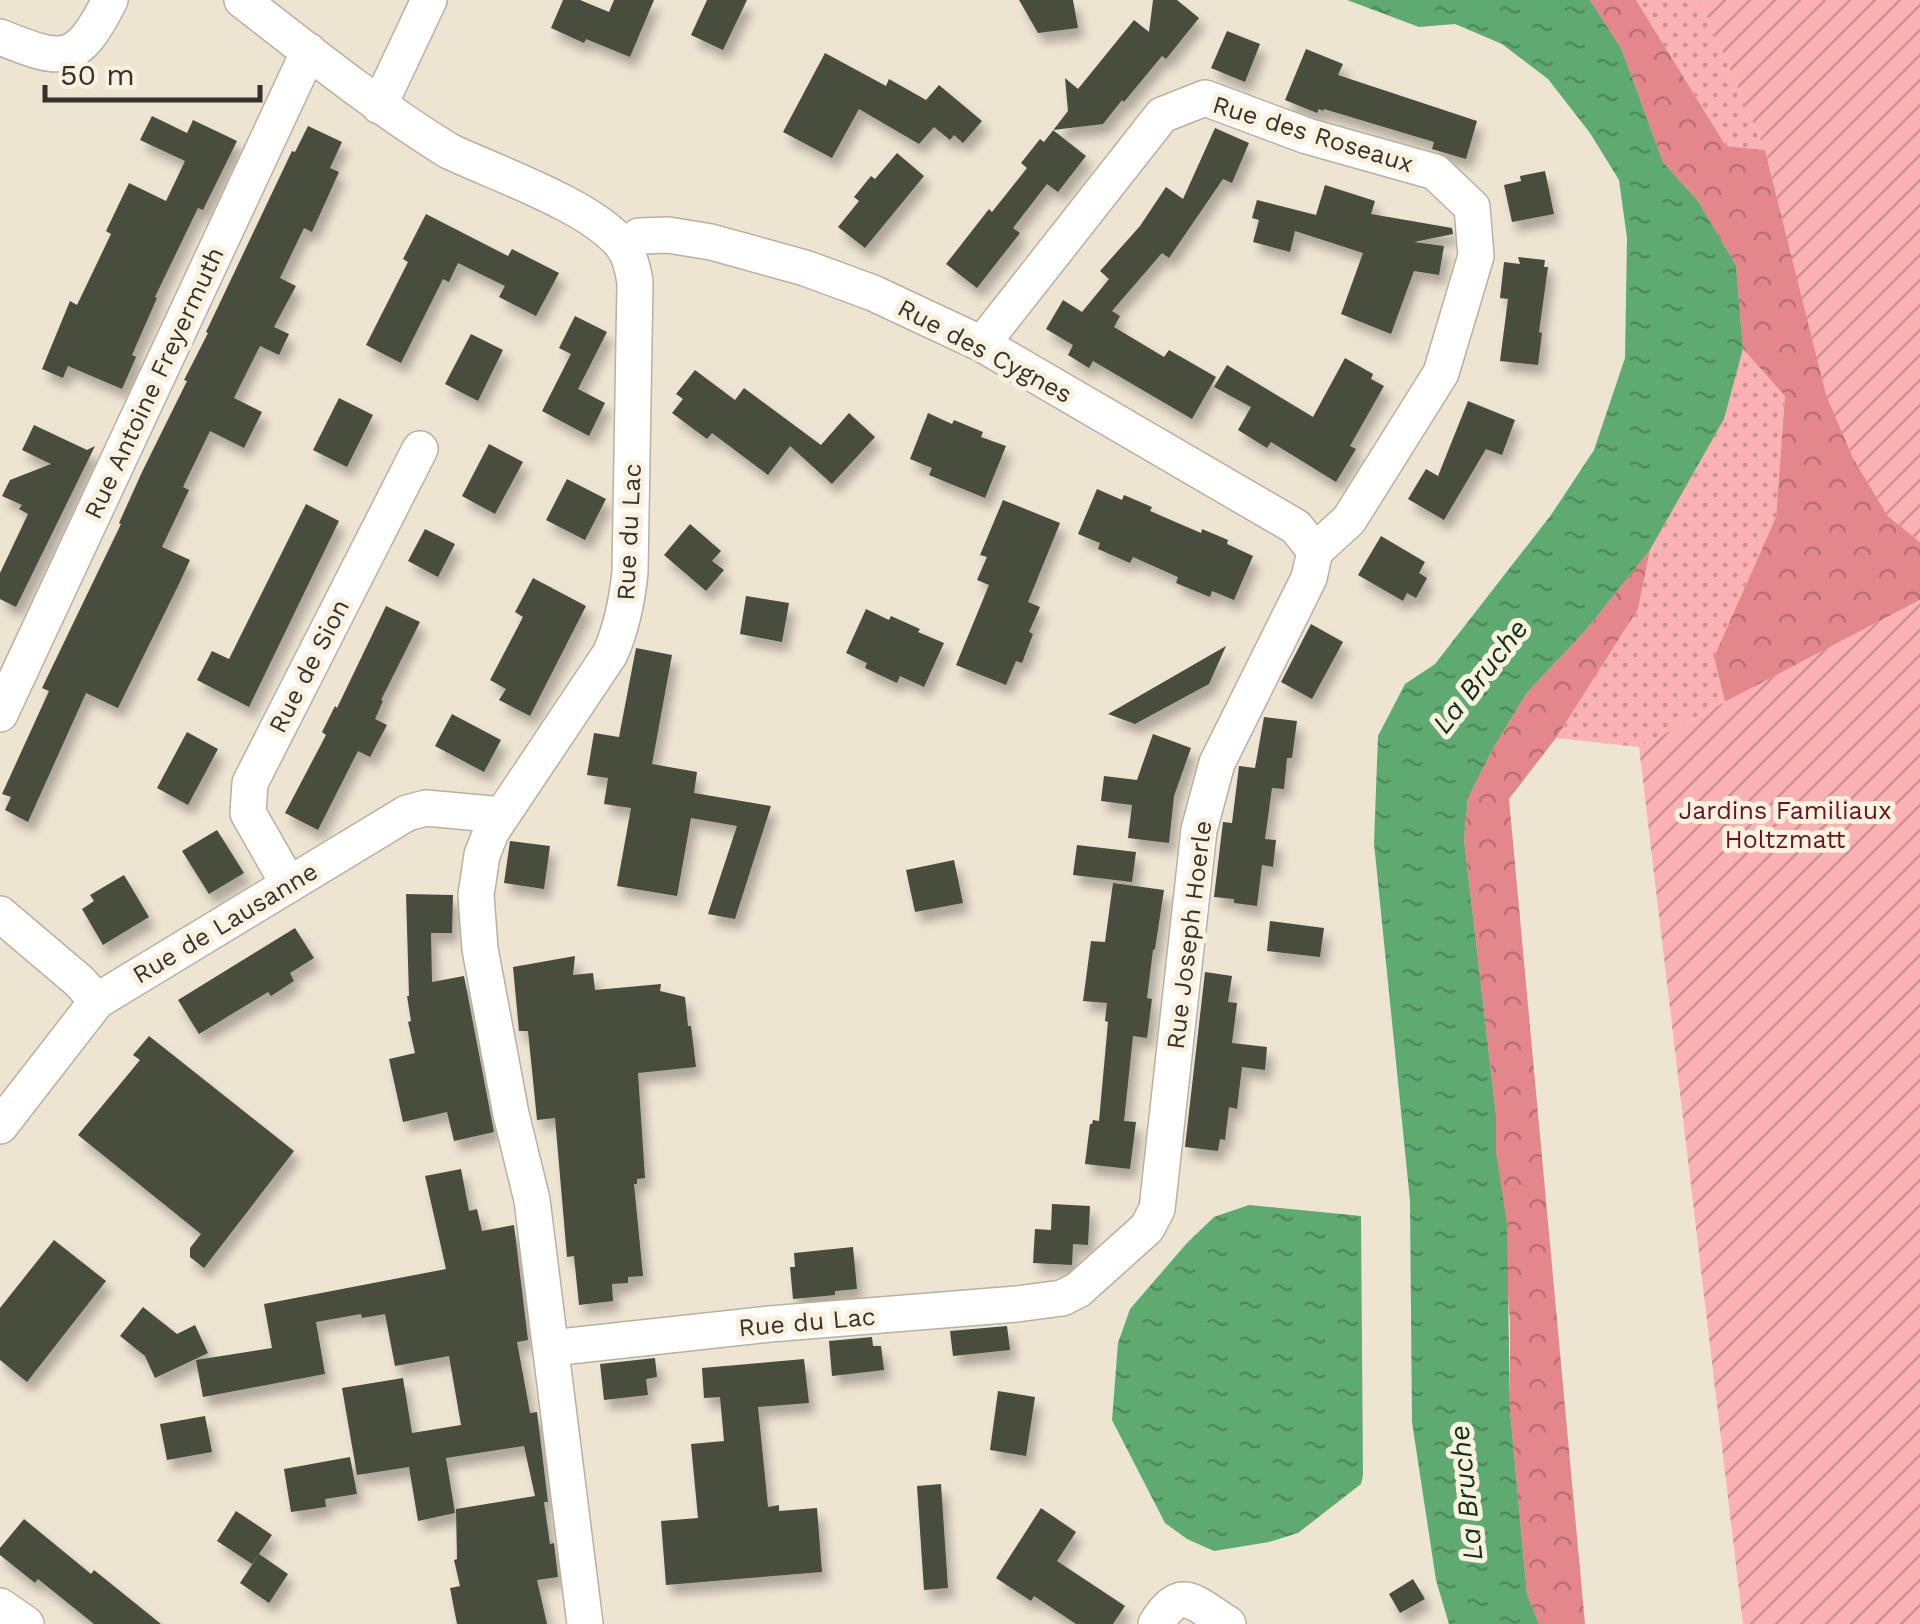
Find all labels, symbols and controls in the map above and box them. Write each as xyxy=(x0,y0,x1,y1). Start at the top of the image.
scale bar xyxy=(45,40,260,102)
text: 50 m xyxy=(60,57,135,92)
street label: Rue des Roseaux xyxy=(1209,90,1417,178)
street label: Rue Antoine Freyermuth xyxy=(78,242,230,524)
street label: Rue des Cygnes xyxy=(893,293,1077,409)
street label: Rue du Lac xyxy=(611,463,647,601)
street label: Rue de Sion xyxy=(263,594,355,738)
water label: La Bruche xyxy=(1425,612,1535,740)
park label: Jardins Familiaux Holtzmatt xyxy=(1679,796,1891,854)
street label: Rue Joseph Hoerle xyxy=(1161,819,1217,1051)
street label: Rue de Lausanne xyxy=(127,856,323,990)
street label: Rue du Lac xyxy=(737,1302,877,1342)
water label: La Bruche xyxy=(1442,1424,1490,1562)

